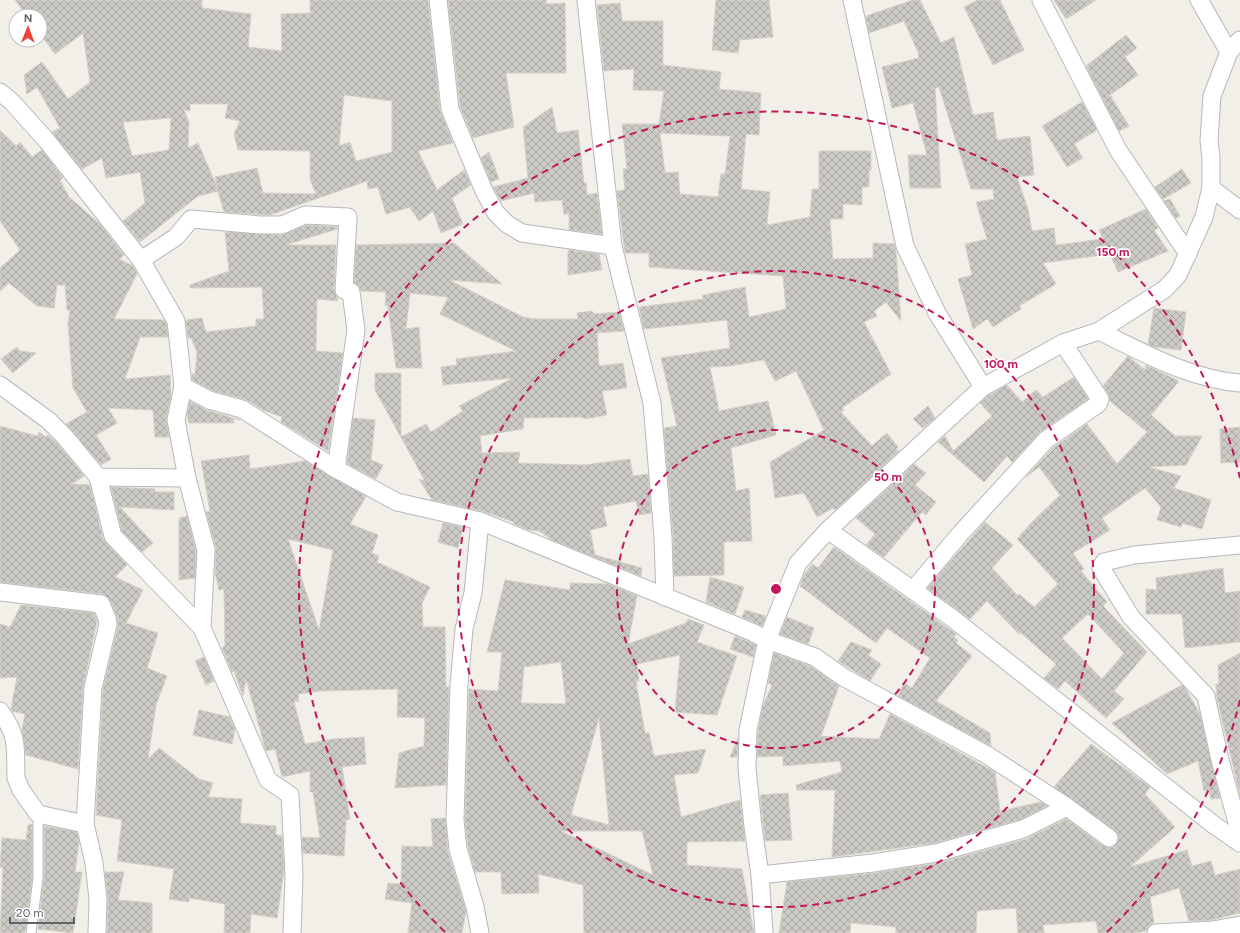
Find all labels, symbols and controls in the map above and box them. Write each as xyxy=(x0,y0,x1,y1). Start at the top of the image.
north arrow xyxy=(8,8,48,48)
text: N xyxy=(24,12,33,25)
text: 150 m xyxy=(1096,245,1130,259)
text: 100 m xyxy=(984,357,1018,371)
text: 50 m xyxy=(874,470,902,484)
centre of rings xyxy=(769,582,783,596)
scale bar xyxy=(10,899,74,925)
text: 20 m xyxy=(16,906,44,920)

